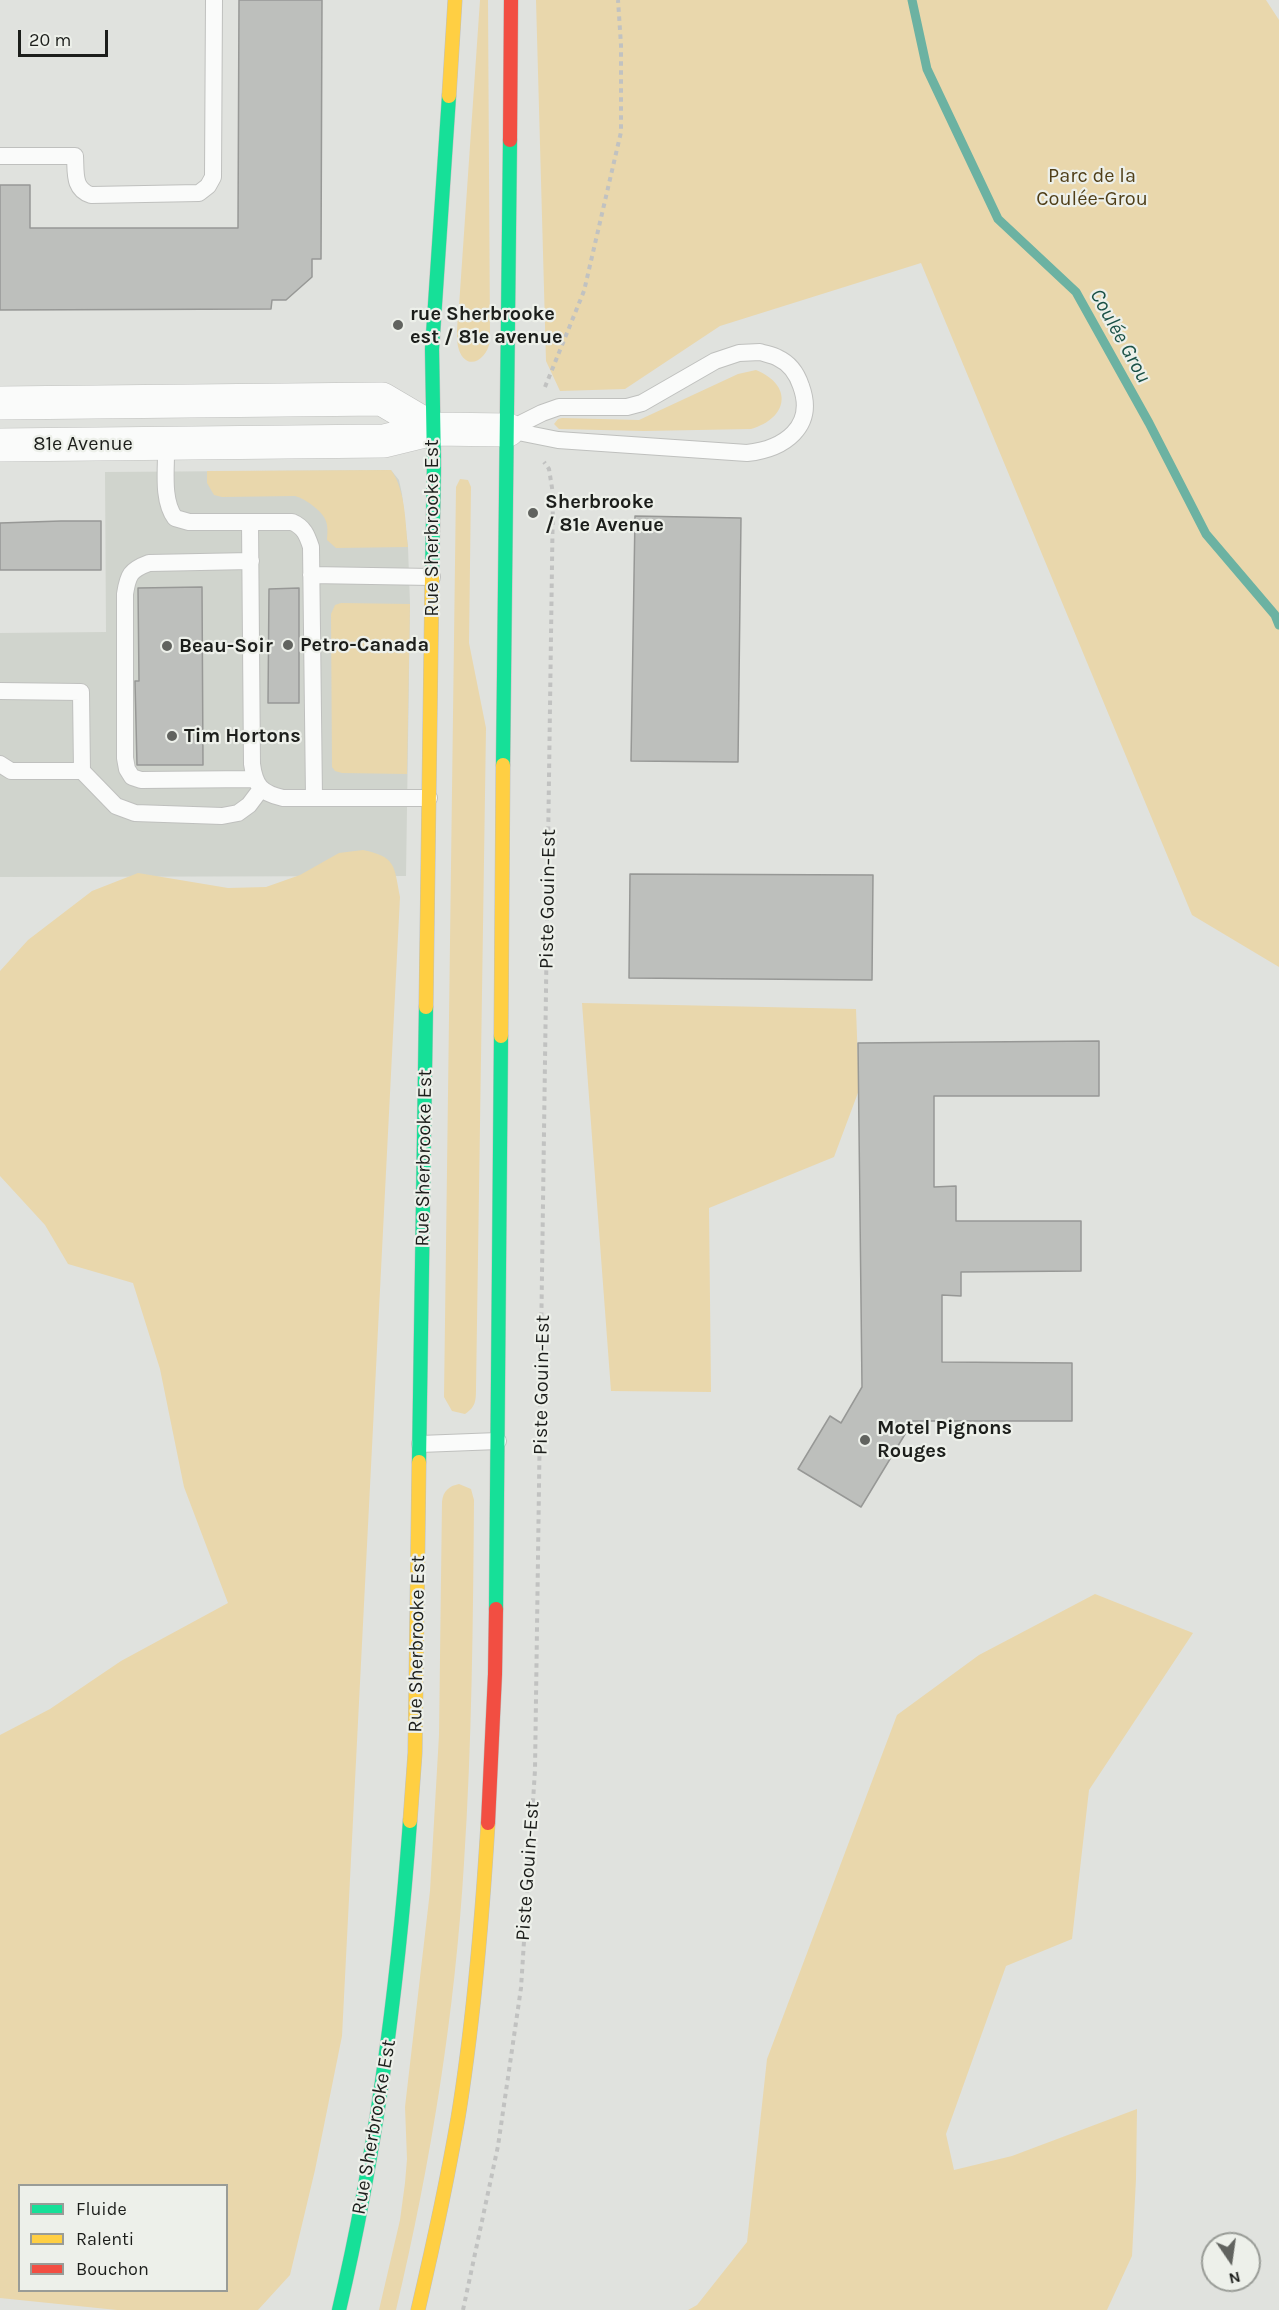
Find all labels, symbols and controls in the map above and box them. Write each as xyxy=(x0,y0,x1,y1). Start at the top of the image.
scale bar xyxy=(21,18,111,56)
text: 20 m xyxy=(29,29,71,51)
park label: Parc de la Coulée-Grou xyxy=(1036,164,1148,211)
water label: Coulée Grou xyxy=(1084,285,1156,387)
place label: rue Sherbrooke est / 81e avenue xyxy=(410,302,563,349)
marker: rue Sherbrooke est / 81e avenue xyxy=(391,318,405,332)
street label: 81e Avenue xyxy=(33,432,133,456)
street label: Rue Sherbrooke Est xyxy=(420,439,444,617)
place label: Sherbrooke / 81e Avenue xyxy=(545,490,664,537)
marker: Sherbrooke / 81e Avenue xyxy=(526,506,540,520)
place label: Petro-Canada xyxy=(300,633,429,657)
place label: Beau-Soir xyxy=(179,634,273,658)
marker: Petro-Canada xyxy=(281,638,295,652)
marker: Beau-Soir xyxy=(160,639,174,653)
place label: Tim Hortons xyxy=(184,724,301,748)
marker: Tim Hortons xyxy=(165,729,179,743)
street label: Piste Gouin-Est xyxy=(535,829,561,969)
street label: Rue Sherbrooke Est xyxy=(410,1069,438,1247)
street label: Piste Gouin-Est xyxy=(529,1315,555,1455)
place label: Motel Pignons Rouges xyxy=(877,1416,1012,1463)
marker: Motel Pignons Rouges xyxy=(858,1433,872,1447)
street label: Rue Sherbrooke Est xyxy=(403,1555,431,1733)
street label: Piste Gouin-Est xyxy=(511,1800,545,1942)
street label: Rue Sherbrooke Est xyxy=(347,2037,401,2217)
legend xyxy=(18,2184,228,2292)
text: Fluide xyxy=(76,2198,127,2220)
text: Ralenti xyxy=(76,2228,134,2250)
north arrow xyxy=(1201,2232,1261,2292)
text: Bouchon xyxy=(76,2258,149,2280)
text: N xyxy=(1227,2268,1242,2289)

